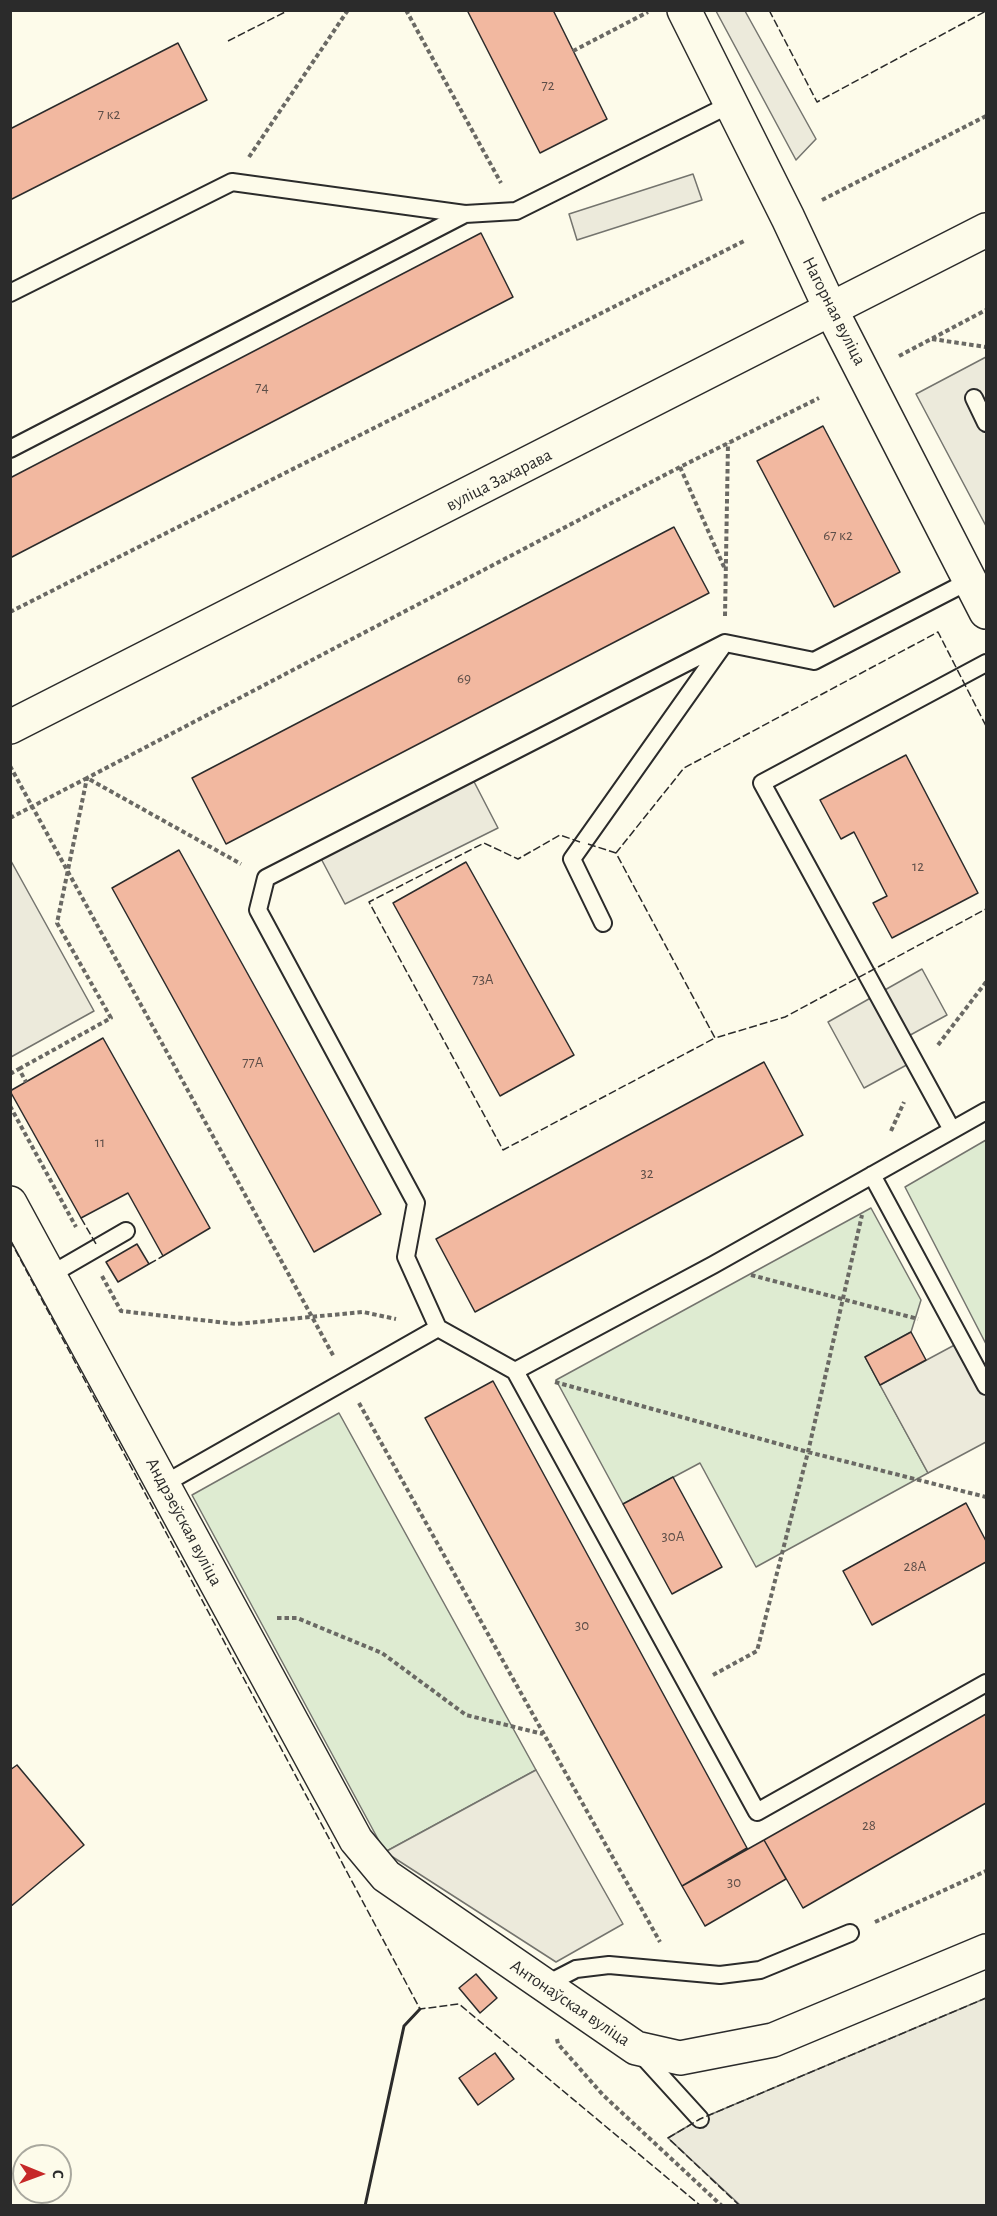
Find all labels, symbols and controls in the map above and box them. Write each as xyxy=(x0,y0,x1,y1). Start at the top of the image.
house number: 72 xyxy=(541,76,555,94)
house number: 7 к2 xyxy=(98,105,120,123)
street label: Нагорная вуліца xyxy=(797,253,871,369)
house number: 74 xyxy=(255,378,269,396)
street label: вуліца Захарава xyxy=(442,444,556,516)
house number: 67 к2 xyxy=(823,526,853,544)
house number: 69 xyxy=(457,669,471,687)
house number: 12 xyxy=(912,857,924,875)
house number: 73А xyxy=(472,970,494,988)
house number: 77А xyxy=(242,1053,264,1071)
house number: 11 xyxy=(95,1133,105,1151)
house number: 32 xyxy=(640,1164,654,1182)
street label: Андрэеўская вуліца xyxy=(141,1454,227,1590)
house number: 30А xyxy=(662,1527,684,1545)
house number: 28А xyxy=(904,1557,926,1575)
house number: 30 xyxy=(575,1616,589,1634)
house number: 28 xyxy=(862,1816,876,1834)
house number: 30 xyxy=(727,1873,741,1891)
street label: Антонаўская вуліца xyxy=(506,1955,634,2051)
north arrow xyxy=(12,2144,72,2204)
text: С xyxy=(50,2170,66,2179)

